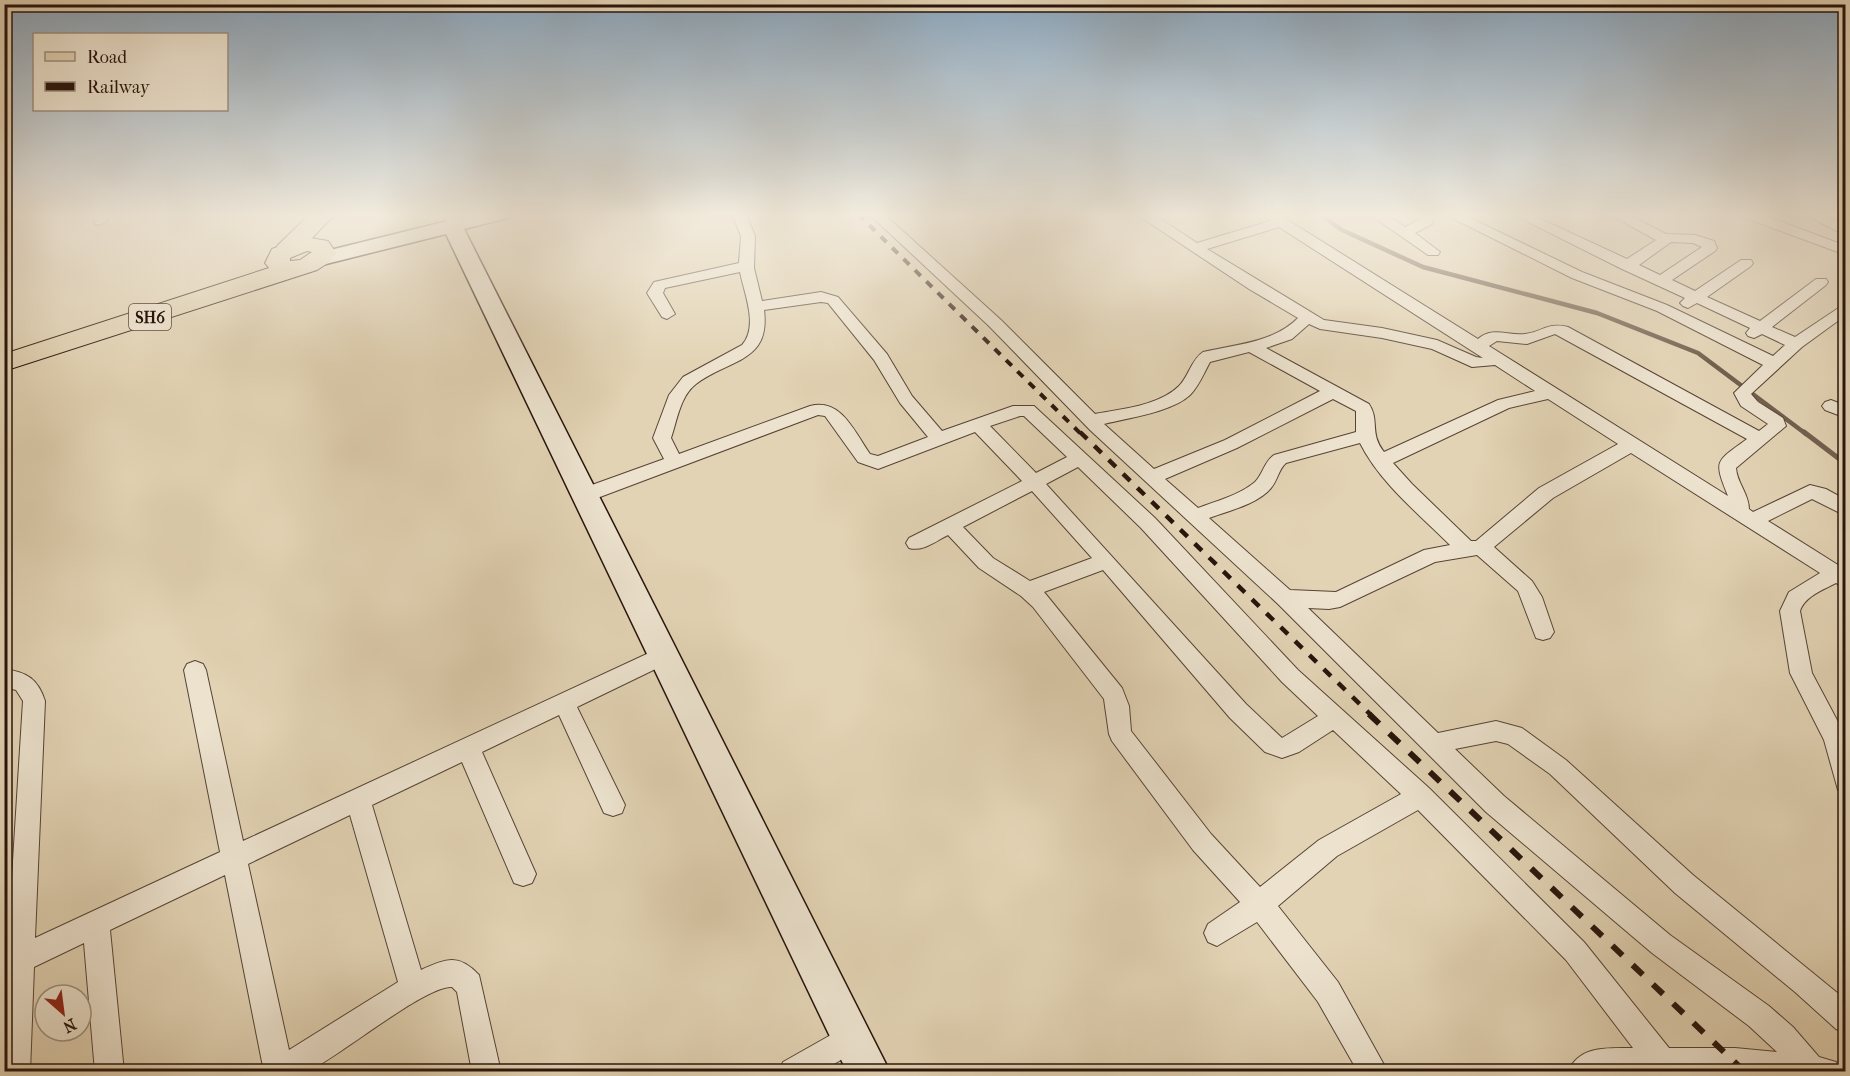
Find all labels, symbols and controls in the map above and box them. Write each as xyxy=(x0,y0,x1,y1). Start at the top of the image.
legend xyxy=(33,33,228,111)
text: Road xyxy=(87,47,127,68)
text: Railway xyxy=(87,77,151,98)
road number: SH6 xyxy=(129,304,171,330)
north arrow xyxy=(33,983,93,1043)
text: N xyxy=(59,1015,80,1037)

